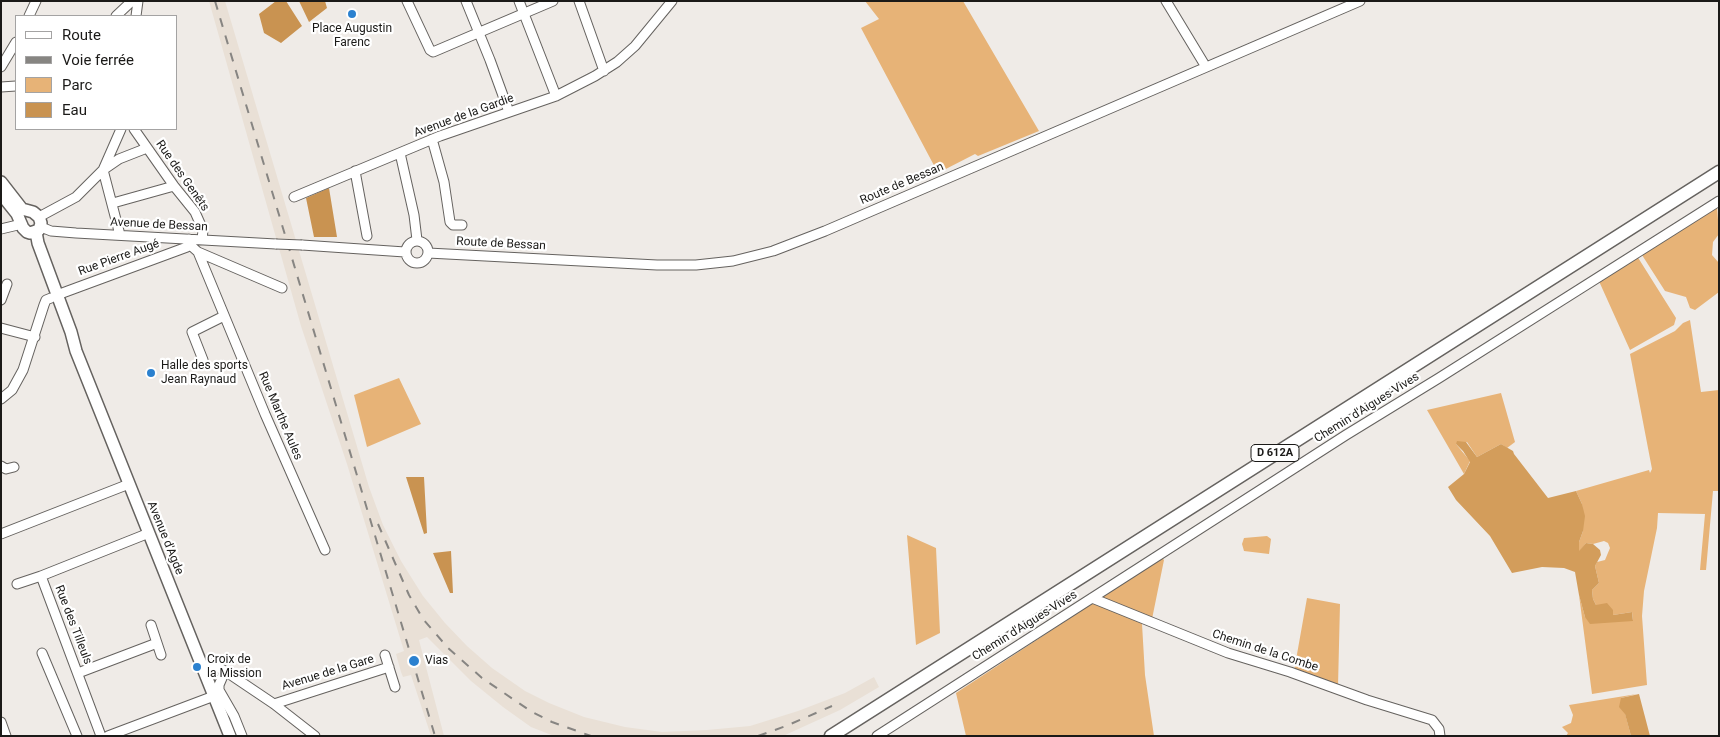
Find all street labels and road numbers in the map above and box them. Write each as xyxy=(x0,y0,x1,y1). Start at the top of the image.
street label: Avenue de la Gardie xyxy=(412,91,516,141)
street label: Rue des Genêts xyxy=(152,138,212,214)
street label: Route de Bessan xyxy=(858,160,946,208)
street label: Avenue de Bessan xyxy=(110,215,208,235)
street label: Route de Bessan xyxy=(456,234,546,254)
street label: Rue Pierre Augé xyxy=(77,237,161,279)
street label: Rue Marthe Aules xyxy=(255,370,305,462)
street label: Chemin d'Aigues-Vives xyxy=(1312,370,1422,446)
road number: D 612A xyxy=(1251,444,1299,462)
street label: Avenue d'Agde xyxy=(144,499,186,577)
street label: Rue des Tilleuls xyxy=(51,583,95,667)
street label: Chemin d'Aigues-Vives xyxy=(970,588,1080,664)
street label: Chemin de la Combe xyxy=(1210,627,1320,675)
street label: Avenue de la Gare xyxy=(280,652,376,694)

